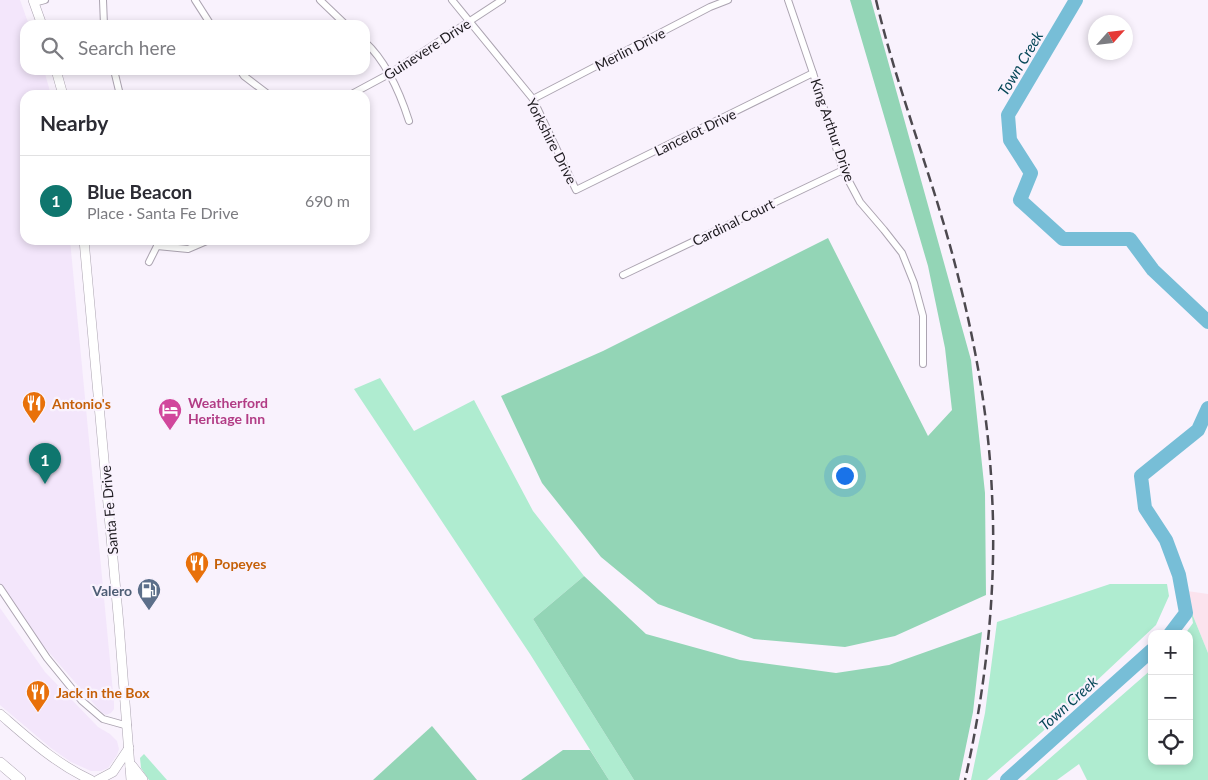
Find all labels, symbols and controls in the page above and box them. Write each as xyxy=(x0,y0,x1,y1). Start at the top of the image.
street label: Guinevere Drive xyxy=(380,15,474,83)
north arrow xyxy=(1088,15,1133,60)
search box xyxy=(20,20,370,75)
street label: Merlin Drive xyxy=(592,24,668,74)
water label: Town Creek xyxy=(994,27,1047,99)
icon: search xyxy=(38,34,66,62)
text: Search here xyxy=(78,36,176,59)
street label: King Arthur Drive xyxy=(807,76,859,184)
street label: Yorkshire Drive xyxy=(523,95,581,187)
street label: Lancelot Drive xyxy=(651,105,739,159)
text: Nearby xyxy=(40,110,108,135)
text: Blue Beacon xyxy=(87,180,192,203)
text: 1 xyxy=(51,191,61,210)
text: 690 m xyxy=(305,191,350,210)
street label: Cardinal Court xyxy=(689,195,777,249)
text: Place · Santa Fe Drive xyxy=(87,203,239,222)
restaurant icon: Antonio's xyxy=(21,390,47,424)
place label: Weatherford Heritage Inn xyxy=(188,394,268,427)
place label: Antonio's xyxy=(51,395,111,412)
hotel icon: Weatherford Heritage Inn xyxy=(157,397,183,431)
pin: 1 xyxy=(29,443,61,484)
your location xyxy=(832,463,858,489)
street label: Santa Fe Drive xyxy=(97,465,121,555)
restaurant icon: Popeyes xyxy=(184,550,210,584)
place label: Popeyes xyxy=(214,555,266,572)
fuel station icon: Valero xyxy=(136,577,162,611)
place label: Valero xyxy=(91,582,132,599)
map controls xyxy=(1148,630,1193,765)
button: + xyxy=(1148,630,1193,675)
water label: Town Creek xyxy=(1035,672,1101,734)
button: − xyxy=(1148,675,1193,720)
restaurant icon: Jack in the Box xyxy=(25,679,51,713)
place label: Jack in the Box xyxy=(56,684,150,701)
button: locate xyxy=(1148,720,1193,765)

